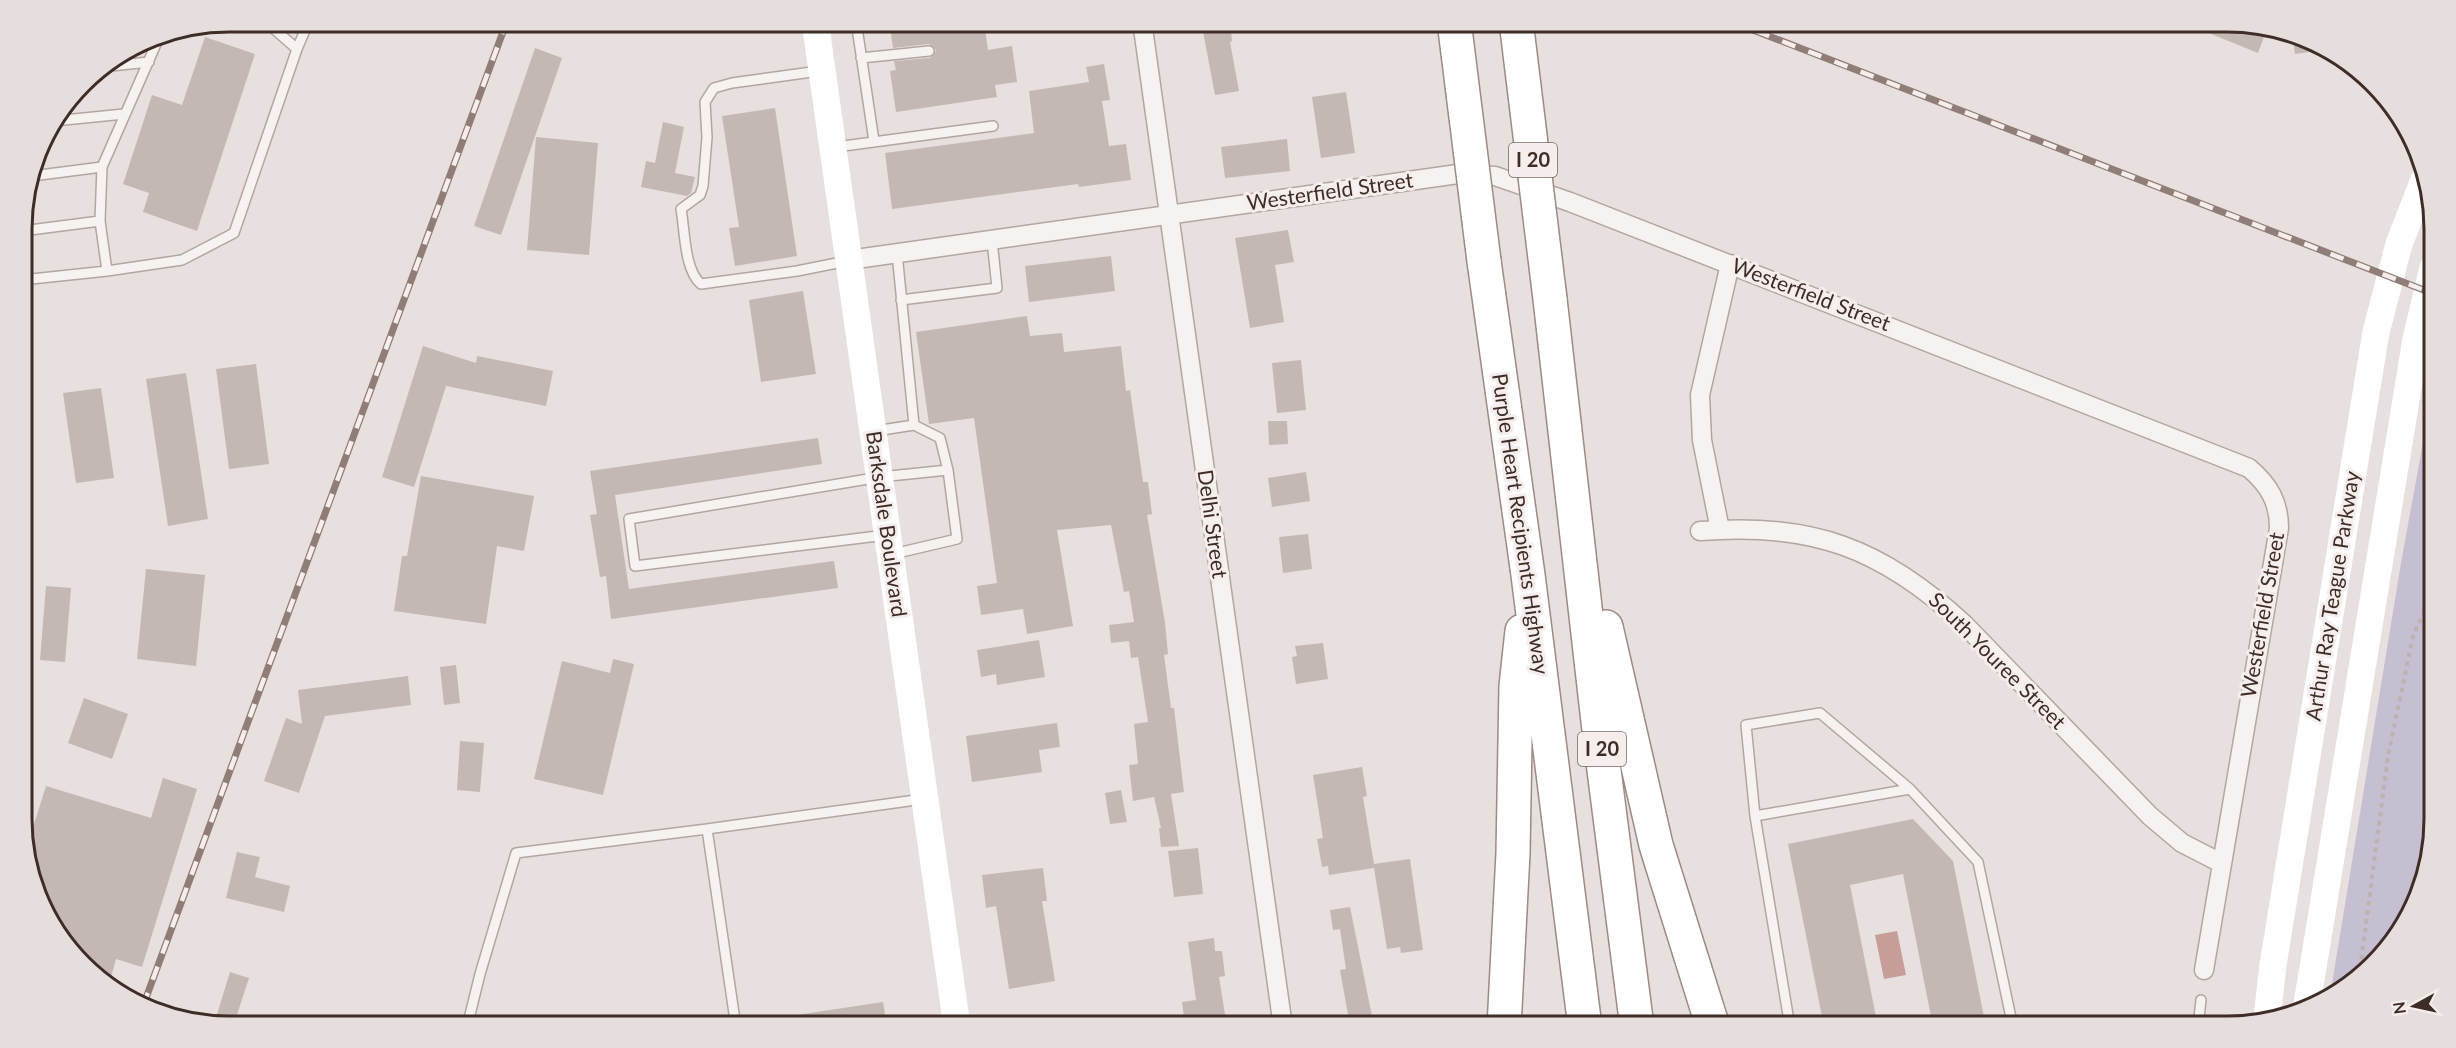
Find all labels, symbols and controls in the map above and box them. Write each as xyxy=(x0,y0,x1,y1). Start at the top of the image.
road number: I 20 xyxy=(1509,143,1557,177)
street label: Westerfield Street xyxy=(1245,166,1415,215)
street label: Westerfield Street xyxy=(1729,252,1895,335)
street label: Purple Heart Recipients Highway xyxy=(1488,372,1555,676)
street label: Barksdale Boulevard xyxy=(862,429,913,618)
street label: Delhi Street xyxy=(1194,468,1234,580)
street label: Arthur Ray Teague Parkway xyxy=(2299,469,2364,722)
street label: Westerfield Street xyxy=(2235,530,2288,699)
street label: South Youree Street xyxy=(1924,586,2072,734)
road number: I 20 xyxy=(1578,732,1626,766)
north arrow xyxy=(2384,976,2444,1036)
text: N xyxy=(2388,1001,2409,1016)

